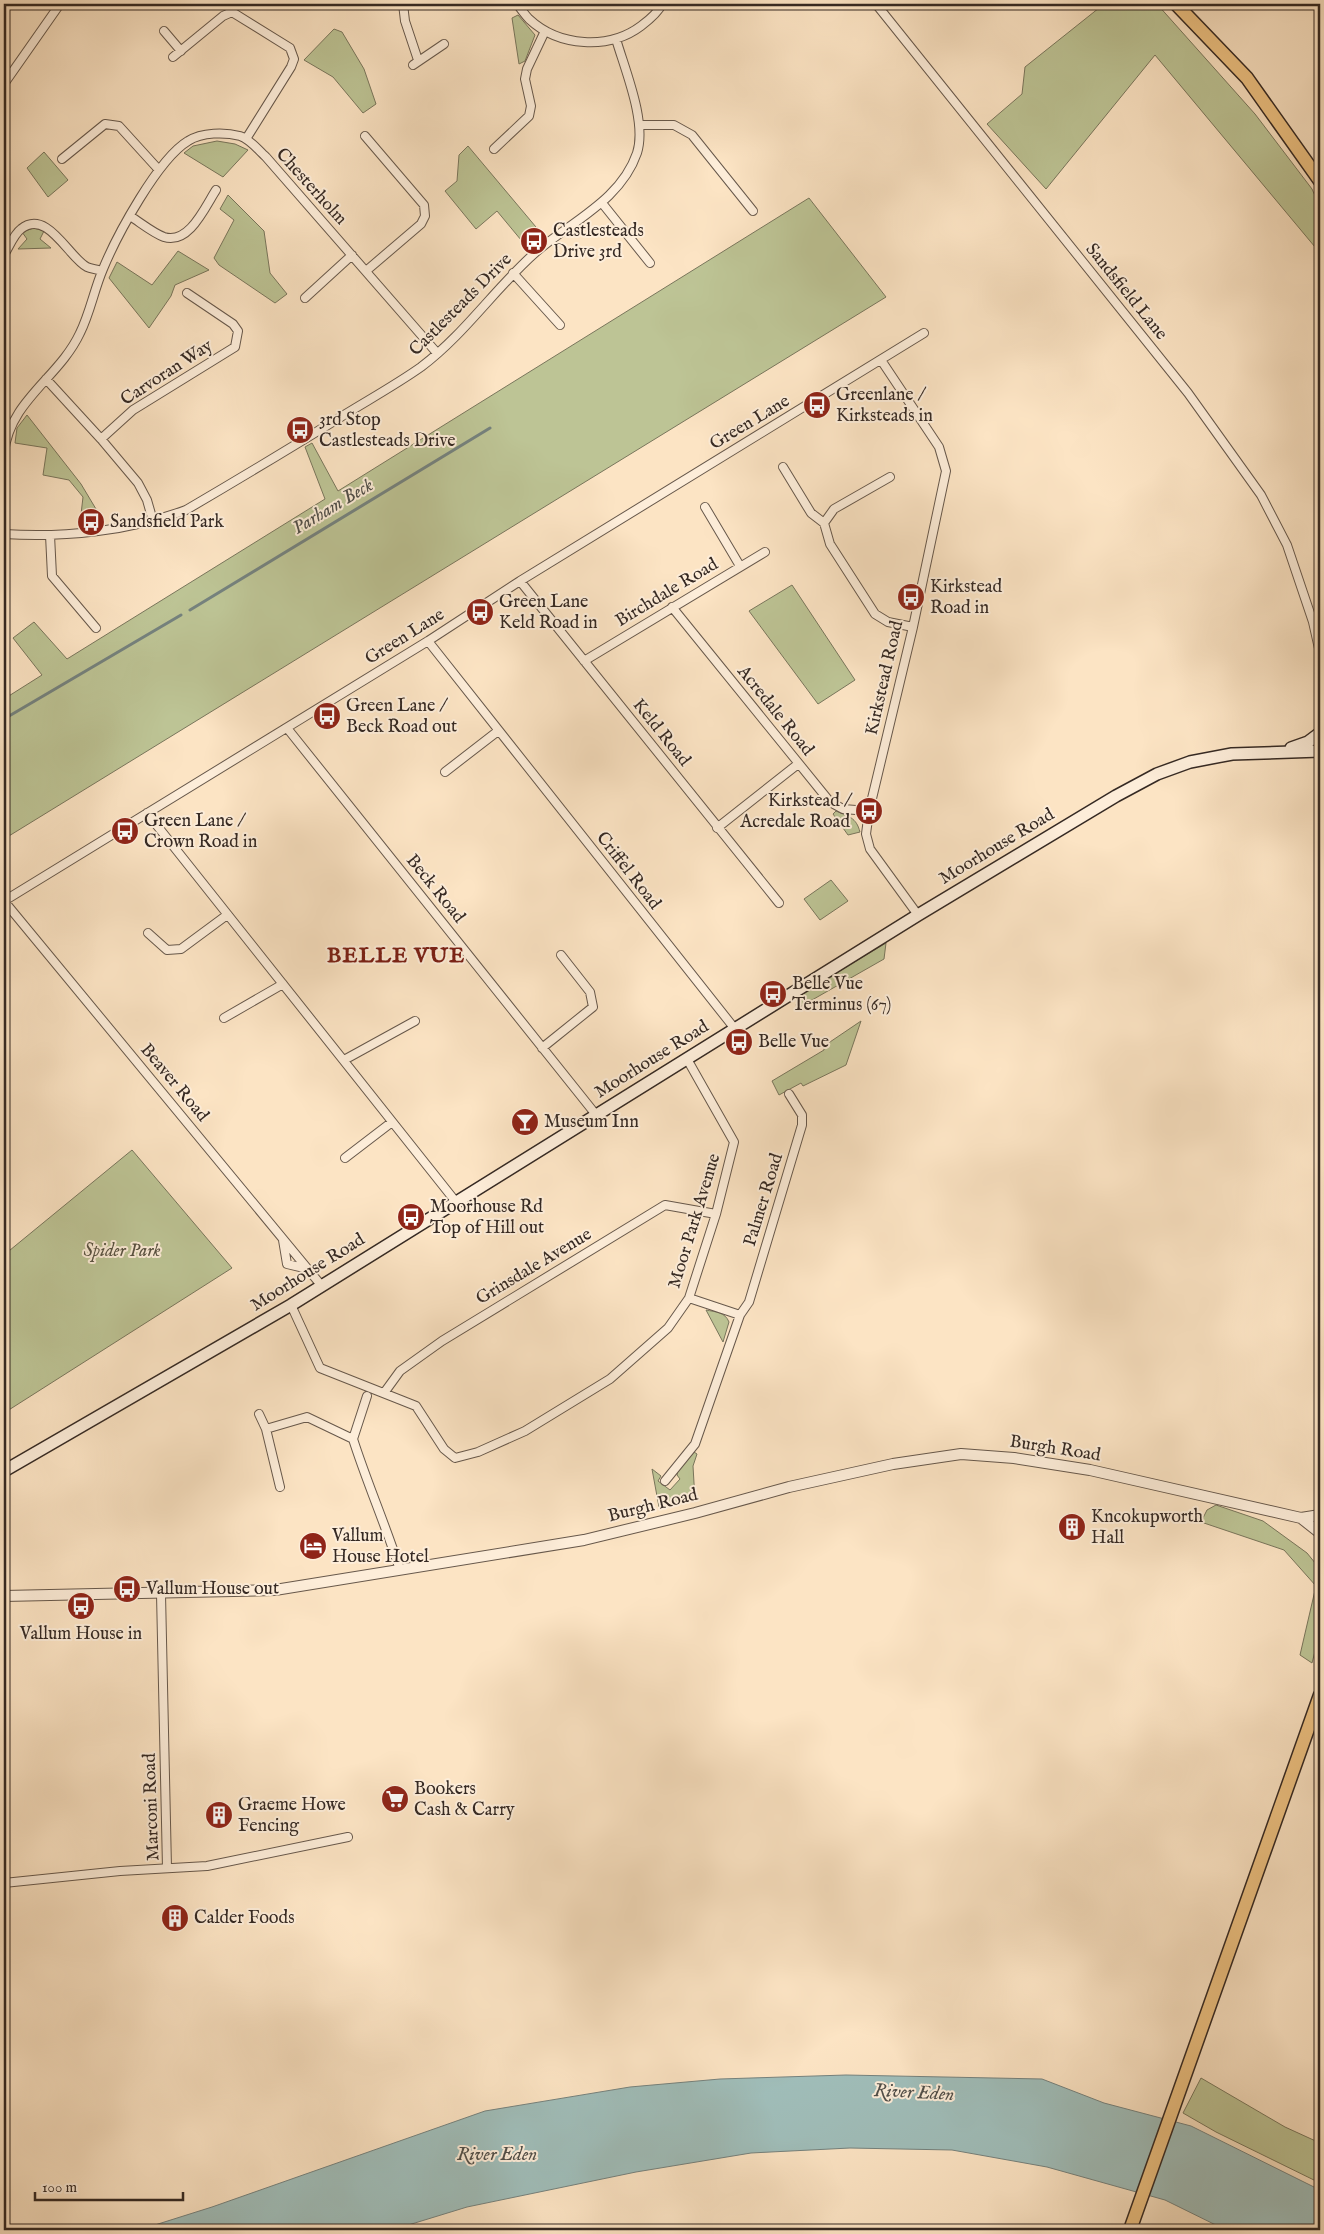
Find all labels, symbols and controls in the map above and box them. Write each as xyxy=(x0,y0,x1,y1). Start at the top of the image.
street label: Chesterholm xyxy=(270,144,352,230)
place label: Castlesteads Drive 3rd xyxy=(553,220,644,264)
bus stop icon: Castlesteads Drive 3rd xyxy=(519,226,549,256)
street label: Sandsfield Lane xyxy=(1080,239,1172,345)
street label: Castlesteads Drive xyxy=(405,249,517,361)
street label: Carvoran Way xyxy=(117,335,217,411)
place label: Greenlane / Kirksteads in xyxy=(836,384,933,428)
street label: Green Lane xyxy=(706,390,794,456)
bus stop icon: Greenlane / Kirksteads in xyxy=(802,390,832,420)
place label: 3rd Stop Castlesteads Drive xyxy=(319,409,456,453)
bus stop icon: 3rd Stop Castlesteads Drive xyxy=(285,415,315,445)
water label: Parham Beck xyxy=(288,473,378,540)
bus stop icon: Sandsfield Park xyxy=(76,507,106,537)
place label: Sandsfield Park xyxy=(110,511,224,534)
street label: Birchdale Road xyxy=(611,553,723,633)
place label: Kirkstead Road in xyxy=(930,576,1003,620)
bus stop icon: Kirkstead Road in xyxy=(896,582,926,612)
place label: Green Lane Keld Road in xyxy=(499,591,598,635)
bus stop icon: Green Lane Keld Road in xyxy=(465,597,495,627)
street label: Green Lane xyxy=(361,604,449,670)
street label: Kirkstead Road xyxy=(861,618,909,737)
street label: Acredale Road xyxy=(731,660,819,761)
place label: Green Lane / Beck Road out xyxy=(346,695,457,739)
street label: Keld Road xyxy=(627,695,695,772)
bus stop icon: Green Lane / Beck Road out xyxy=(312,701,342,731)
place label: Kirkstead / Acredale Road xyxy=(739,790,853,834)
bus stop icon: Kirkstead / Acredale Road xyxy=(854,796,884,826)
street label: Moorhouse Road xyxy=(935,803,1059,890)
place label: Green Lane / Crown Road in xyxy=(144,810,258,854)
bus stop icon: Green Lane / Crown Road in xyxy=(110,816,140,846)
street label: Criffel Road xyxy=(590,827,666,915)
street label: Beck Road xyxy=(400,850,470,928)
district label: BELLE VUE xyxy=(327,942,465,970)
place label: Belle Vue Terminus (67) xyxy=(792,973,891,1017)
bus stop icon: Belle Vue Terminus (67) xyxy=(758,979,788,1009)
street label: Moorhouse Road xyxy=(591,1016,714,1104)
bus stop icon: Belle Vue xyxy=(724,1027,754,1057)
place label: Belle Vue xyxy=(758,1031,829,1054)
street label: Beaver Road xyxy=(135,1039,214,1127)
bar icon: Museum Inn xyxy=(510,1107,540,1137)
place label: Museum Inn xyxy=(544,1111,639,1134)
street label: Palmer Road xyxy=(739,1150,789,1249)
street label: Moor Park Avenue xyxy=(664,1151,726,1291)
place label: Moorhouse Rd Top of Hill out xyxy=(430,1196,544,1240)
bus stop icon: Moorhouse Rd Top of Hill out xyxy=(396,1202,426,1232)
street label: Grinsdale Avenue xyxy=(472,1223,596,1311)
street label: Moorhouse Road xyxy=(247,1229,370,1317)
park label: Spider Park xyxy=(83,1240,161,1263)
street label: Burgh Road xyxy=(1008,1430,1103,1468)
street label: Burgh Road xyxy=(606,1484,701,1528)
place label: Kncokupworth Hall xyxy=(1091,1506,1204,1550)
building icon: Kncokupworth Hall xyxy=(1057,1512,1087,1542)
place label: Vallum House Hotel xyxy=(331,1525,429,1569)
hotel icon: Vallum House Hotel xyxy=(298,1531,328,1561)
bus stop icon: Vallum House out xyxy=(112,1574,142,1604)
place label: Vallum House out xyxy=(145,1578,279,1601)
bus stop icon: Vallum House in xyxy=(66,1591,96,1621)
place label: Vallum House in xyxy=(19,1623,143,1646)
street label: Marconi Road xyxy=(139,1752,165,1861)
place label: Bookers Cash & Carry xyxy=(414,1778,515,1822)
supermarket icon: Bookers Cash & Carry xyxy=(380,1784,410,1814)
place label: Graeme Howe Fencing xyxy=(238,1794,346,1838)
building icon: Graeme Howe Fencing xyxy=(204,1800,234,1830)
building icon: Calder Foods xyxy=(160,1903,190,1933)
place label: Calder Foods xyxy=(194,1907,295,1930)
water label: River Eden xyxy=(873,2079,955,2107)
water label: River Eden xyxy=(457,2143,537,2167)
scale bar xyxy=(35,2169,182,2201)
text: 100 m xyxy=(42,2178,78,2197)

